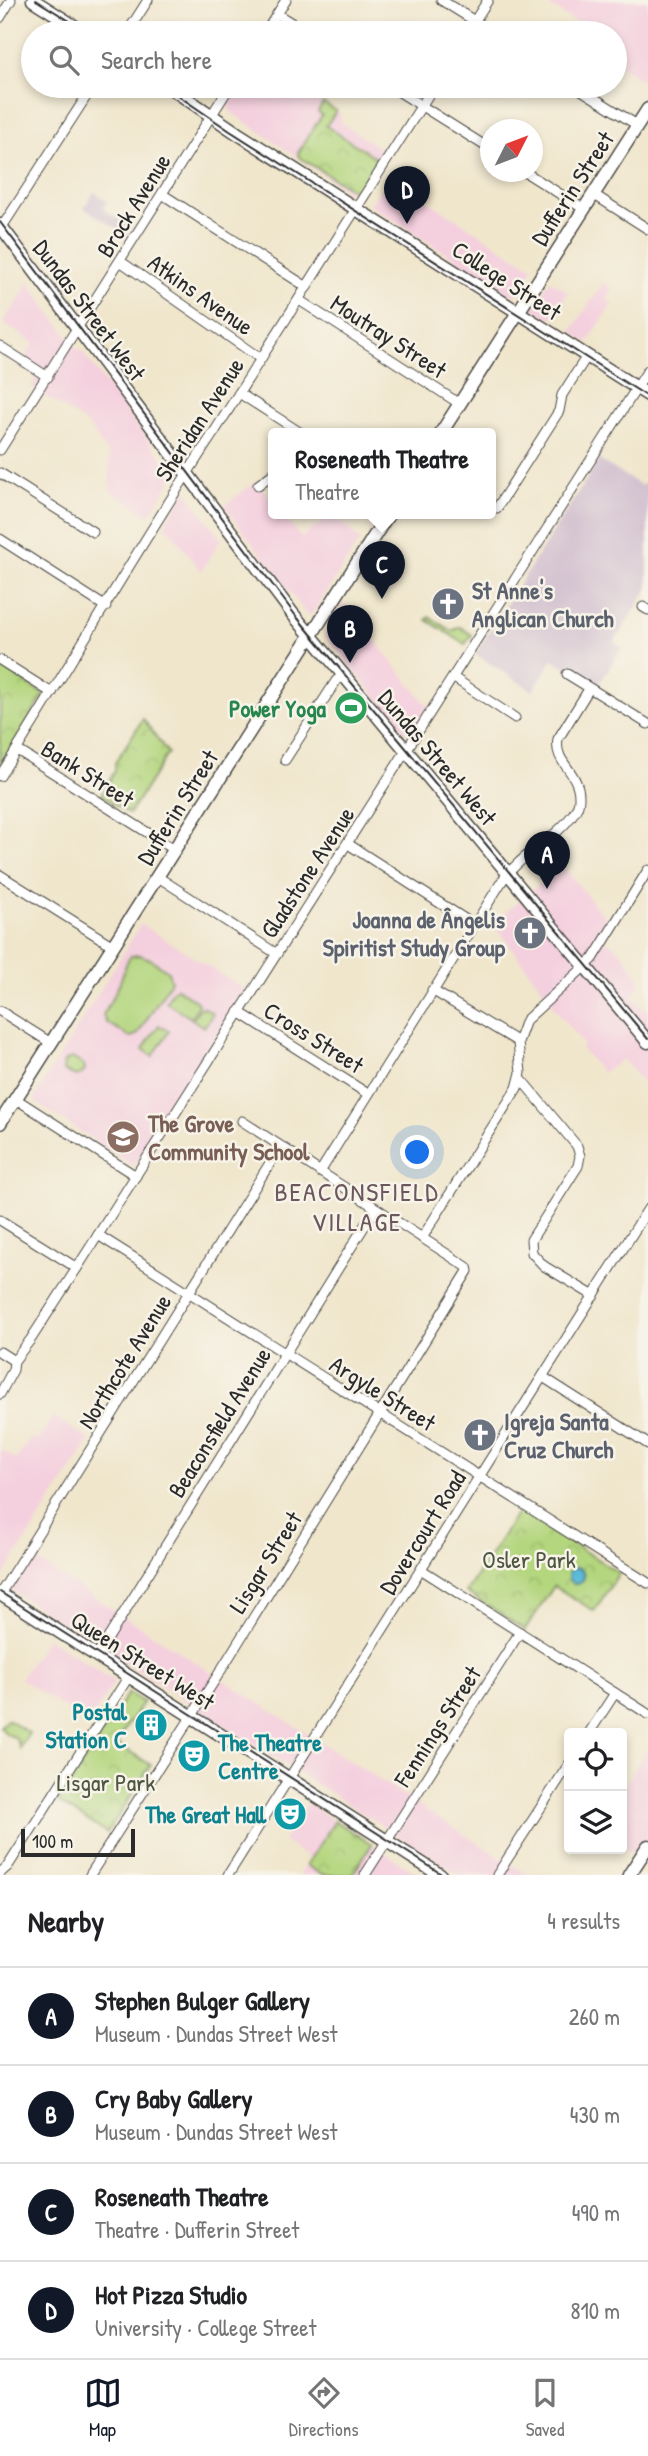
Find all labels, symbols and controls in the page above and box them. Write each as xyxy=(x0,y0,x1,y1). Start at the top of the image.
search box xyxy=(21,21,627,98)
icon: search xyxy=(45,41,83,79)
text: Search here xyxy=(101,42,212,77)
north arrow xyxy=(480,119,543,182)
street label: Dufferin Street xyxy=(523,124,621,251)
street label: Brock Avenue xyxy=(88,147,178,263)
pin: D xyxy=(384,166,430,224)
street label: Dundas Street West xyxy=(26,233,154,388)
street label: College Street xyxy=(446,233,568,328)
street label: Atkins Avenue xyxy=(142,246,260,342)
street label: Moutray Street xyxy=(325,287,454,386)
street label: Sheridan Avenue xyxy=(147,351,251,487)
popup xyxy=(268,428,496,519)
text: Roseneath Theatre xyxy=(295,441,469,476)
text: Theatre xyxy=(295,476,360,507)
pin: C xyxy=(359,541,405,599)
place label: St Anne's Anglican Church xyxy=(472,574,614,635)
church icon: St Anne's Anglican Church xyxy=(429,585,467,623)
pin: B xyxy=(327,605,373,663)
street label: Dundas Street West xyxy=(372,682,505,832)
sports icon: Power Yoga xyxy=(332,689,370,727)
place label: Power Yoga xyxy=(229,692,327,725)
street label: Bank Street xyxy=(36,732,141,814)
street label: Dufferin Street xyxy=(129,743,225,871)
street label: Gladstone Avenue xyxy=(253,800,362,944)
pin: A xyxy=(524,831,570,889)
place label: Joanna de Ângelis Spiritist Study Group xyxy=(323,903,506,964)
church icon: Joanna de Ângelis Spiritist Study Group xyxy=(511,914,549,952)
street label: Cross Street xyxy=(258,994,371,1081)
place label: The Grove Community School xyxy=(147,1107,310,1168)
school or university icon: The Grove Community School xyxy=(104,1118,142,1156)
your location xyxy=(400,1135,434,1169)
district label: BEACONSFIELD VILLAGE xyxy=(274,1174,440,1239)
street label: Northcote Avenue xyxy=(70,1287,178,1434)
street label: Beaconsfield Avenue xyxy=(160,1340,278,1503)
street label: Argyle Street xyxy=(324,1348,443,1439)
place label: Igreja Santa Cruz Church xyxy=(504,1405,613,1465)
church icon: Igreja Santa Cruz Church xyxy=(461,1416,499,1454)
street label: Dovercourt Road xyxy=(371,1464,473,1600)
street label: Lisgar Street xyxy=(221,1504,309,1619)
park label: Osler Park xyxy=(482,1543,576,1575)
street label: Queen Street West xyxy=(65,1603,222,1717)
street label: Fennings Street xyxy=(386,1659,488,1793)
place label: Postal Station C xyxy=(45,1695,128,1755)
building icon: Postal Station C xyxy=(132,1706,170,1744)
place label: The Theatre Centre xyxy=(217,1726,322,1786)
map controls xyxy=(564,1728,627,1854)
button: locate xyxy=(564,1728,627,1791)
theatre icon: The Theatre Centre xyxy=(175,1737,213,1775)
park label: Lisgar Park xyxy=(57,1766,155,1798)
button: layers xyxy=(564,1791,627,1854)
theatre icon: The Great Hall xyxy=(271,1795,309,1833)
place label: The Great Hall xyxy=(144,1798,267,1830)
scale bar xyxy=(21,1826,135,1858)
text: 100 m xyxy=(32,1828,73,1854)
text: Nearby xyxy=(28,1901,104,1941)
text: 4 results xyxy=(547,1905,620,1936)
text: Stephen Bulger Gallery xyxy=(95,1983,310,2018)
text: A xyxy=(45,2001,57,2032)
text: 260 m xyxy=(569,2001,620,2032)
text: Museum · Dundas Street West xyxy=(95,2018,338,2049)
text: Cry Baby Gallery xyxy=(95,2081,253,2116)
text: B xyxy=(45,2099,57,2130)
text: 430 m xyxy=(570,2099,620,2130)
text: Museum · Dundas Street West xyxy=(95,2116,338,2147)
text: Roseneath Theatre xyxy=(95,2179,269,2214)
text: C xyxy=(45,2197,57,2228)
text: 490 m xyxy=(572,2197,620,2228)
text: Theatre · Dufferin Street xyxy=(95,2214,299,2245)
text: Hot Pizza Studio xyxy=(95,2277,247,2312)
text: D xyxy=(46,2295,56,2326)
text: 810 m xyxy=(570,2295,620,2326)
text: University · College Street xyxy=(95,2312,316,2343)
tab: Map xyxy=(84,2374,122,2442)
tab: Directions xyxy=(289,2374,359,2442)
tab: Saved xyxy=(526,2374,564,2442)

